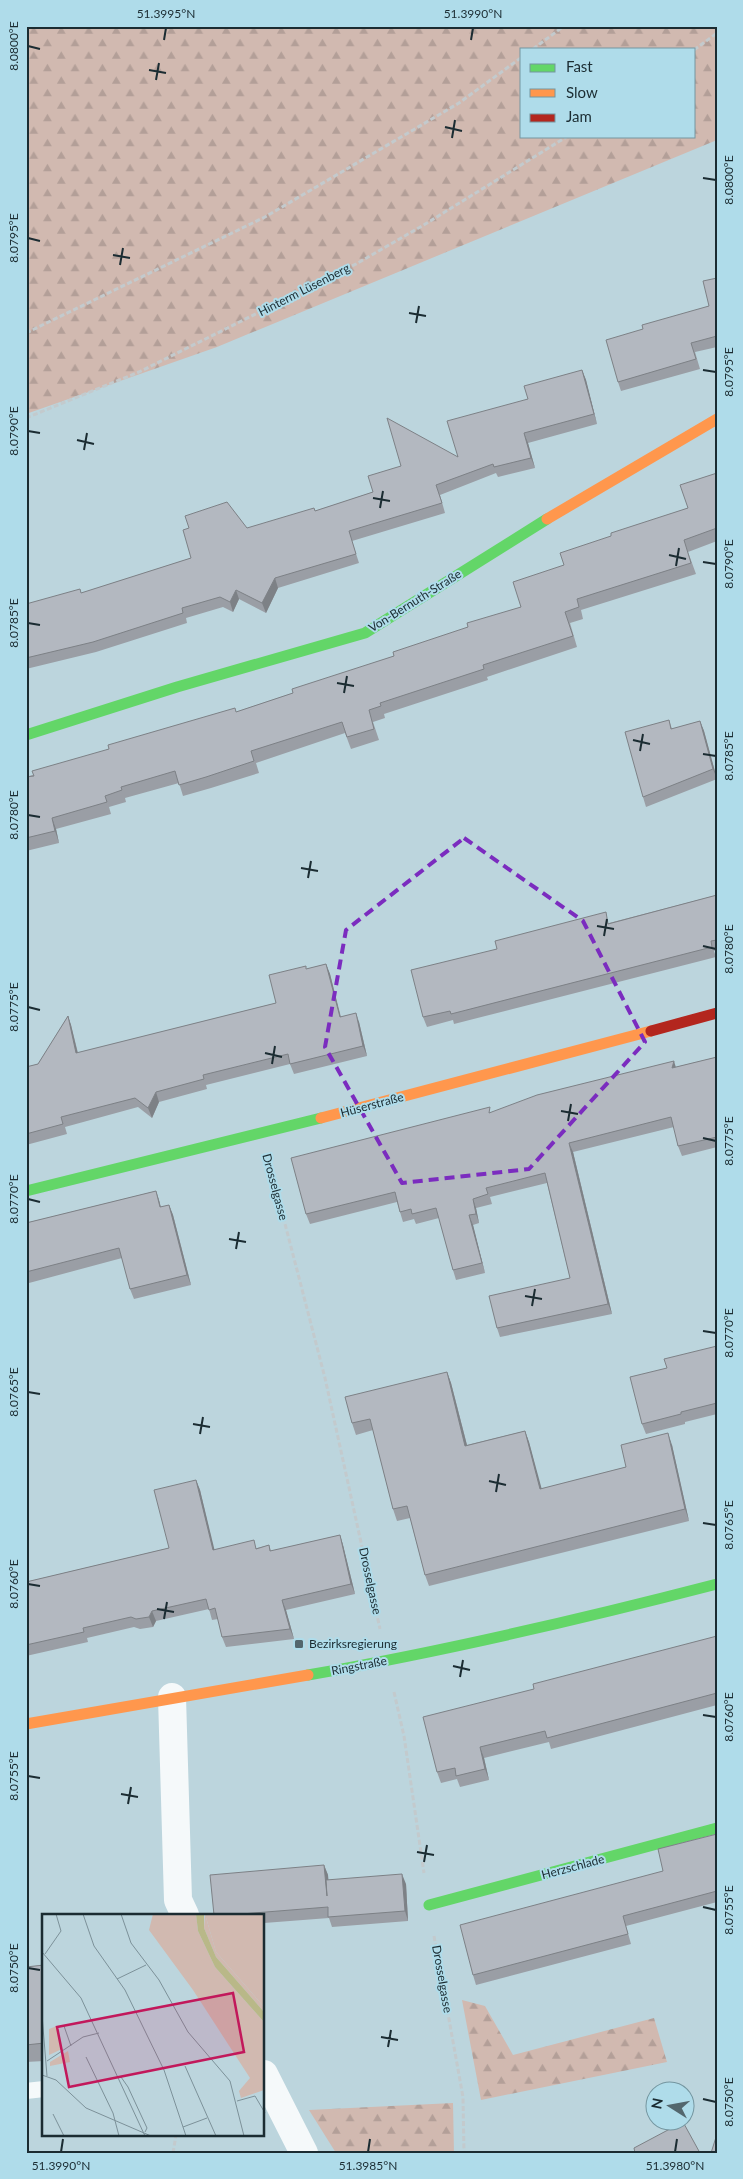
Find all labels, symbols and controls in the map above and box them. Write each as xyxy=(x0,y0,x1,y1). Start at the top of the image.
text: 51.3995°N xyxy=(137,6,195,21)
text: 51.3990°N xyxy=(444,6,502,21)
text: 8.0800°E xyxy=(6,21,21,71)
legend xyxy=(520,48,696,138)
text: Fast xyxy=(566,57,593,75)
text: Slow xyxy=(566,83,598,101)
text: Jam xyxy=(566,107,592,125)
text: 8.0800°E xyxy=(721,155,736,205)
text: 8.0795°E xyxy=(6,213,21,263)
street label: Hinterm Lüsenberg xyxy=(255,260,352,319)
text: 8.0795°E xyxy=(721,347,736,397)
text: 8.0790°E xyxy=(6,406,21,456)
text: 8.0790°E xyxy=(721,539,736,589)
street label: Von-Bernuth-Straße xyxy=(366,566,464,635)
text: 8.0785°E xyxy=(6,598,21,648)
text: 8.0785°E xyxy=(721,731,736,781)
text: 8.0780°E xyxy=(6,790,21,840)
text: 8.0780°E xyxy=(721,924,736,974)
text: 8.0775°E xyxy=(6,982,21,1032)
street label: Hüserstraße xyxy=(339,1089,405,1120)
text: 8.0775°E xyxy=(721,1116,736,1166)
street label: Drosselgasse xyxy=(259,1152,292,1222)
text: 8.0770°E xyxy=(6,1174,21,1224)
text: 8.0770°E xyxy=(721,1308,736,1358)
text: 8.0765°E xyxy=(6,1367,21,1417)
text: 8.0765°E xyxy=(721,1500,736,1550)
street label: Drosselgasse xyxy=(356,1546,385,1616)
text: 8.0760°E xyxy=(6,1559,21,1609)
place label: Bezirksregierung xyxy=(309,1636,397,1651)
marker: Bezirksregierung xyxy=(293,1638,305,1650)
street label: Ringstraße xyxy=(330,1653,388,1678)
text: 8.0760°E xyxy=(721,1692,736,1742)
text: 8.0755°E xyxy=(6,1751,21,1801)
street label: Herzschlade xyxy=(540,1851,606,1882)
text: 8.0755°E xyxy=(721,1885,736,1935)
inset map xyxy=(42,1914,265,2136)
text: 8.0750°E xyxy=(6,1943,21,1993)
street label: Drosselgasse xyxy=(429,1944,456,2014)
text: 8.0750°E xyxy=(721,2077,736,2127)
north arrow xyxy=(646,2082,696,2132)
text: N xyxy=(647,2097,666,2110)
text: 51.3990°N xyxy=(32,2158,90,2173)
text: 51.3985°N xyxy=(339,2158,397,2173)
text: 51.3980°N xyxy=(646,2158,704,2173)

